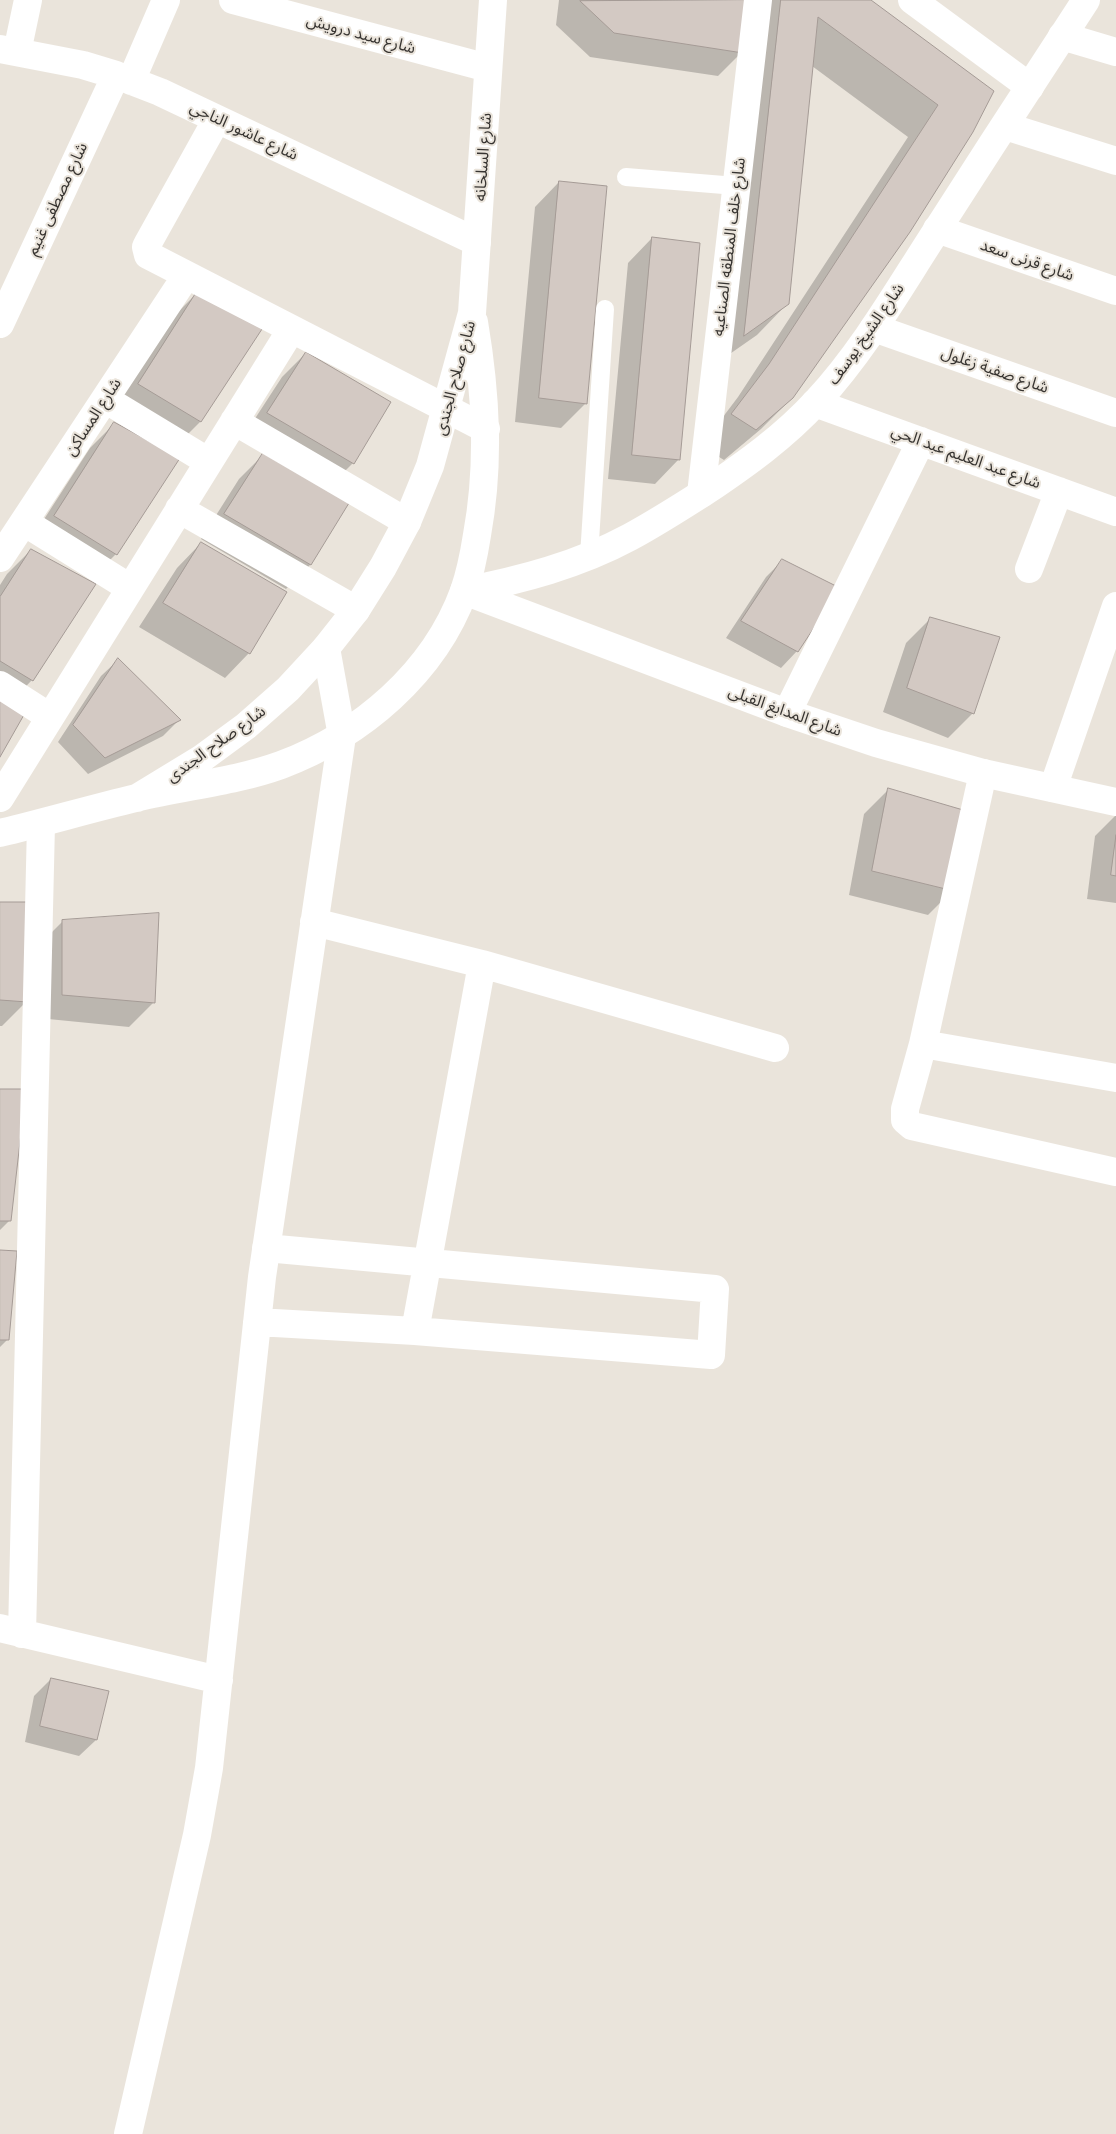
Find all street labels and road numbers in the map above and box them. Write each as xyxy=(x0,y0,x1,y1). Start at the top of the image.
street label: شارع سيد درويش xyxy=(304,10,418,58)
street label: شارع عاشور الناجي xyxy=(187,98,301,164)
street label: شارع السلخانه xyxy=(470,112,496,202)
street label: شارع مصطفى غنيم xyxy=(22,140,92,258)
street label: شارع خلف المنطقه الصناعيه xyxy=(709,157,749,337)
street label: شارع قرنى سعد xyxy=(978,235,1076,285)
street label: شارع الشيخ يوسف xyxy=(824,280,908,388)
street label: شارع صلاح الجندى xyxy=(430,319,480,437)
street label: شارع صفية زغلول xyxy=(939,343,1051,397)
street label: شارع المساكن xyxy=(61,374,125,460)
street label: شارع عبد العليم عبد الحي xyxy=(889,421,1043,493)
street label: شارع المدابغ القبلى xyxy=(726,682,844,740)
street label: شارع صلاح الجندى xyxy=(163,702,269,786)

